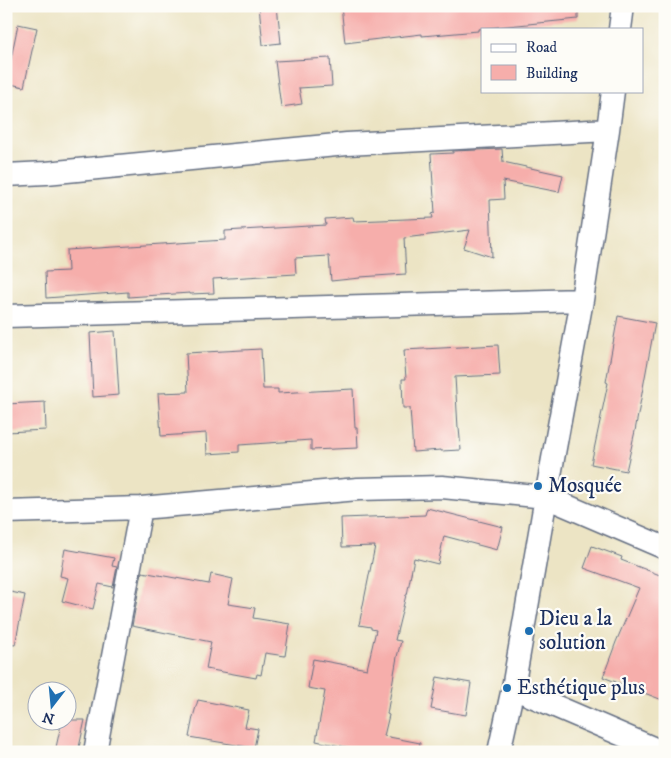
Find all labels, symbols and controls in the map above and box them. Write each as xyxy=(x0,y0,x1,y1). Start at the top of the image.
legend xyxy=(481,28,644,92)
text: Road xyxy=(526,38,558,57)
text: Building xyxy=(526,64,578,83)
place label: Mosquée xyxy=(548,473,622,499)
marker: Mosquée xyxy=(532,480,544,492)
place label: Dieu a la solution xyxy=(539,606,612,656)
marker: Dieu a la solution xyxy=(523,625,535,637)
place label: Esthétique plus xyxy=(517,675,645,701)
north arrow xyxy=(28,680,78,730)
marker: Esthétique plus xyxy=(501,682,513,694)
text: N xyxy=(40,707,57,728)

